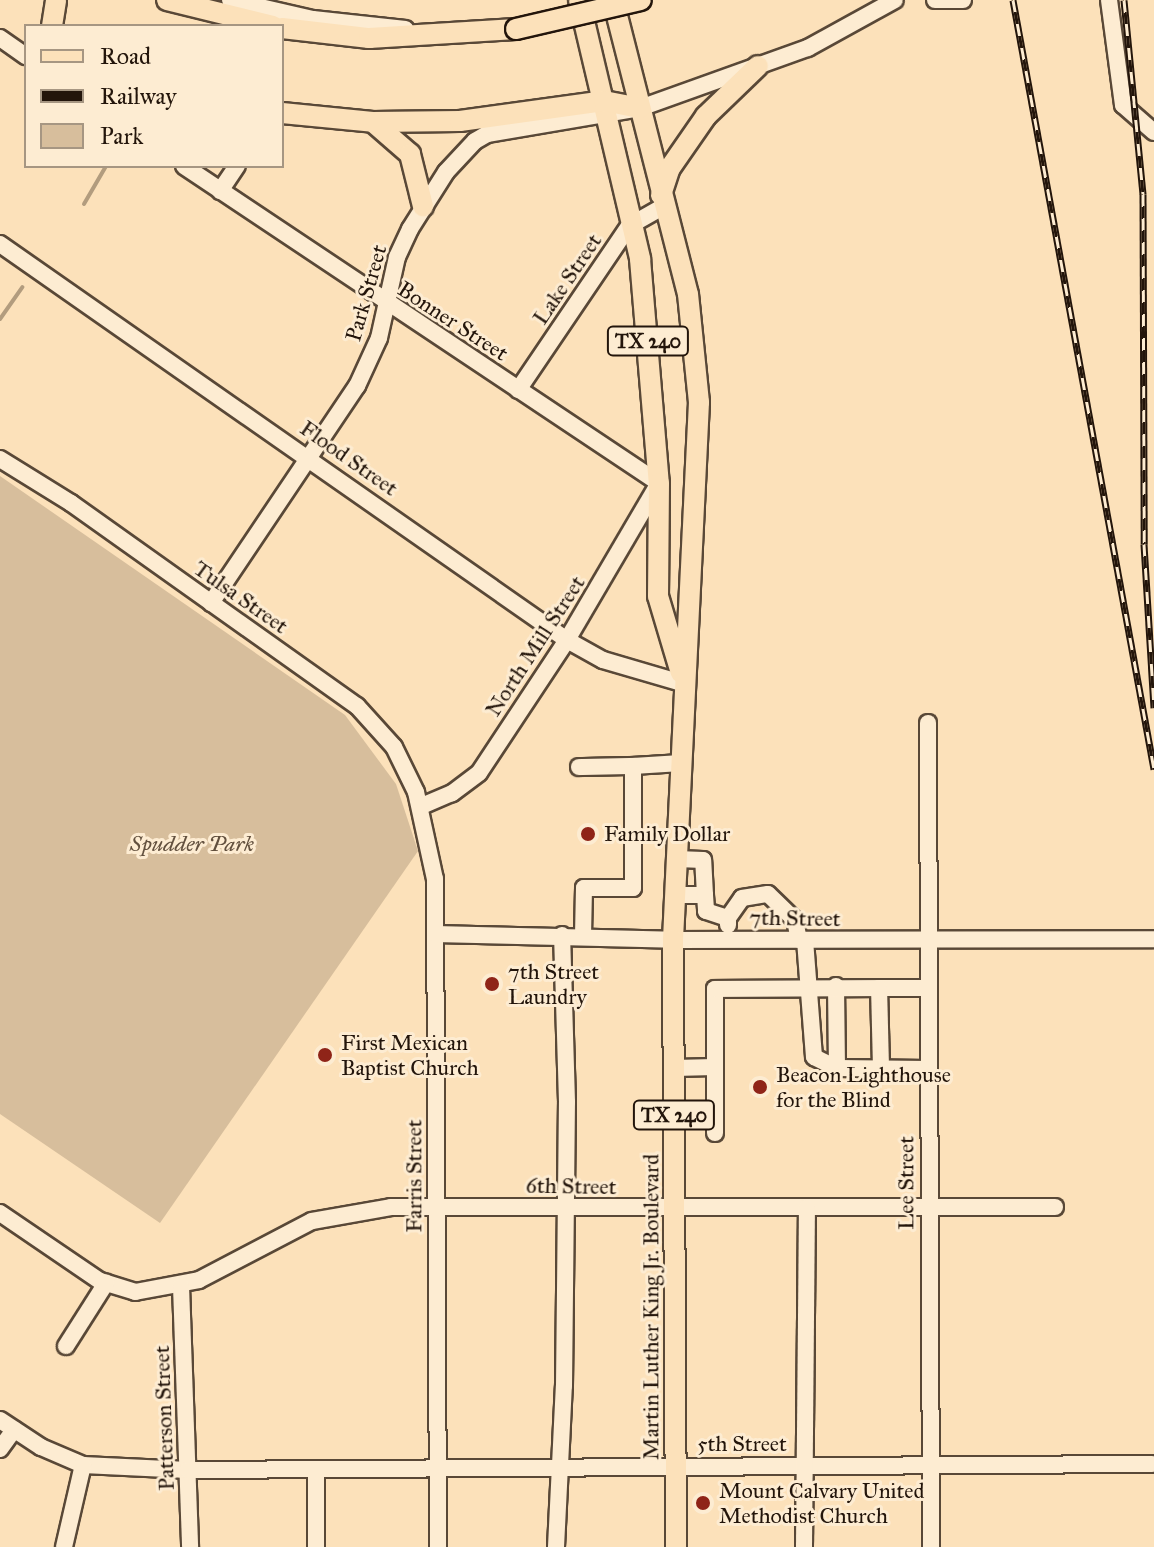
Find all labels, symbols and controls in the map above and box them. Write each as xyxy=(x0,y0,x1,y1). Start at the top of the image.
legend xyxy=(24,24,284,168)
text: Road xyxy=(100,41,151,71)
text: Railway xyxy=(100,81,177,111)
text: Park xyxy=(100,121,143,151)
street label: Lake Street xyxy=(527,228,607,330)
street label: Park Street xyxy=(340,242,392,344)
street label: Bonner Street xyxy=(393,276,513,366)
road number: TX 240 xyxy=(606,325,690,357)
street label: Flood Street xyxy=(295,415,403,501)
street label: Tulsa Street xyxy=(189,555,293,639)
street label: North Mill Street xyxy=(480,571,590,721)
place label: Family Dollar xyxy=(604,821,730,847)
marker: Family Dollar xyxy=(579,825,597,843)
park label: Spudder Park xyxy=(130,831,254,857)
street label: 7th Street xyxy=(749,904,841,932)
place label: 7th Street Laundry xyxy=(508,958,599,1010)
marker: 7th Street Laundry xyxy=(483,975,501,993)
place label: First Mexican Baptist Church xyxy=(341,1029,479,1080)
marker: First Mexican Baptist Church xyxy=(316,1046,334,1064)
place label: Beacon Lighthouse for the Blind xyxy=(776,1061,951,1112)
marker: Beacon Lighthouse for the Blind xyxy=(751,1078,769,1096)
road number: TX 240 xyxy=(632,1099,716,1131)
street label: Farris Street xyxy=(401,1119,427,1233)
street label: Lee Street xyxy=(893,1136,919,1230)
street label: Martin Luther King Jr. Boulevard xyxy=(638,1154,664,1460)
street label: 6th Street xyxy=(525,1172,617,1200)
street label: Patterson Street xyxy=(148,1345,180,1491)
street label: 5th Street xyxy=(697,1431,787,1457)
place label: Mount Calvary United Methodist Church xyxy=(719,1477,924,1528)
marker: Mount Calvary United Methodist Church xyxy=(694,1494,712,1512)

